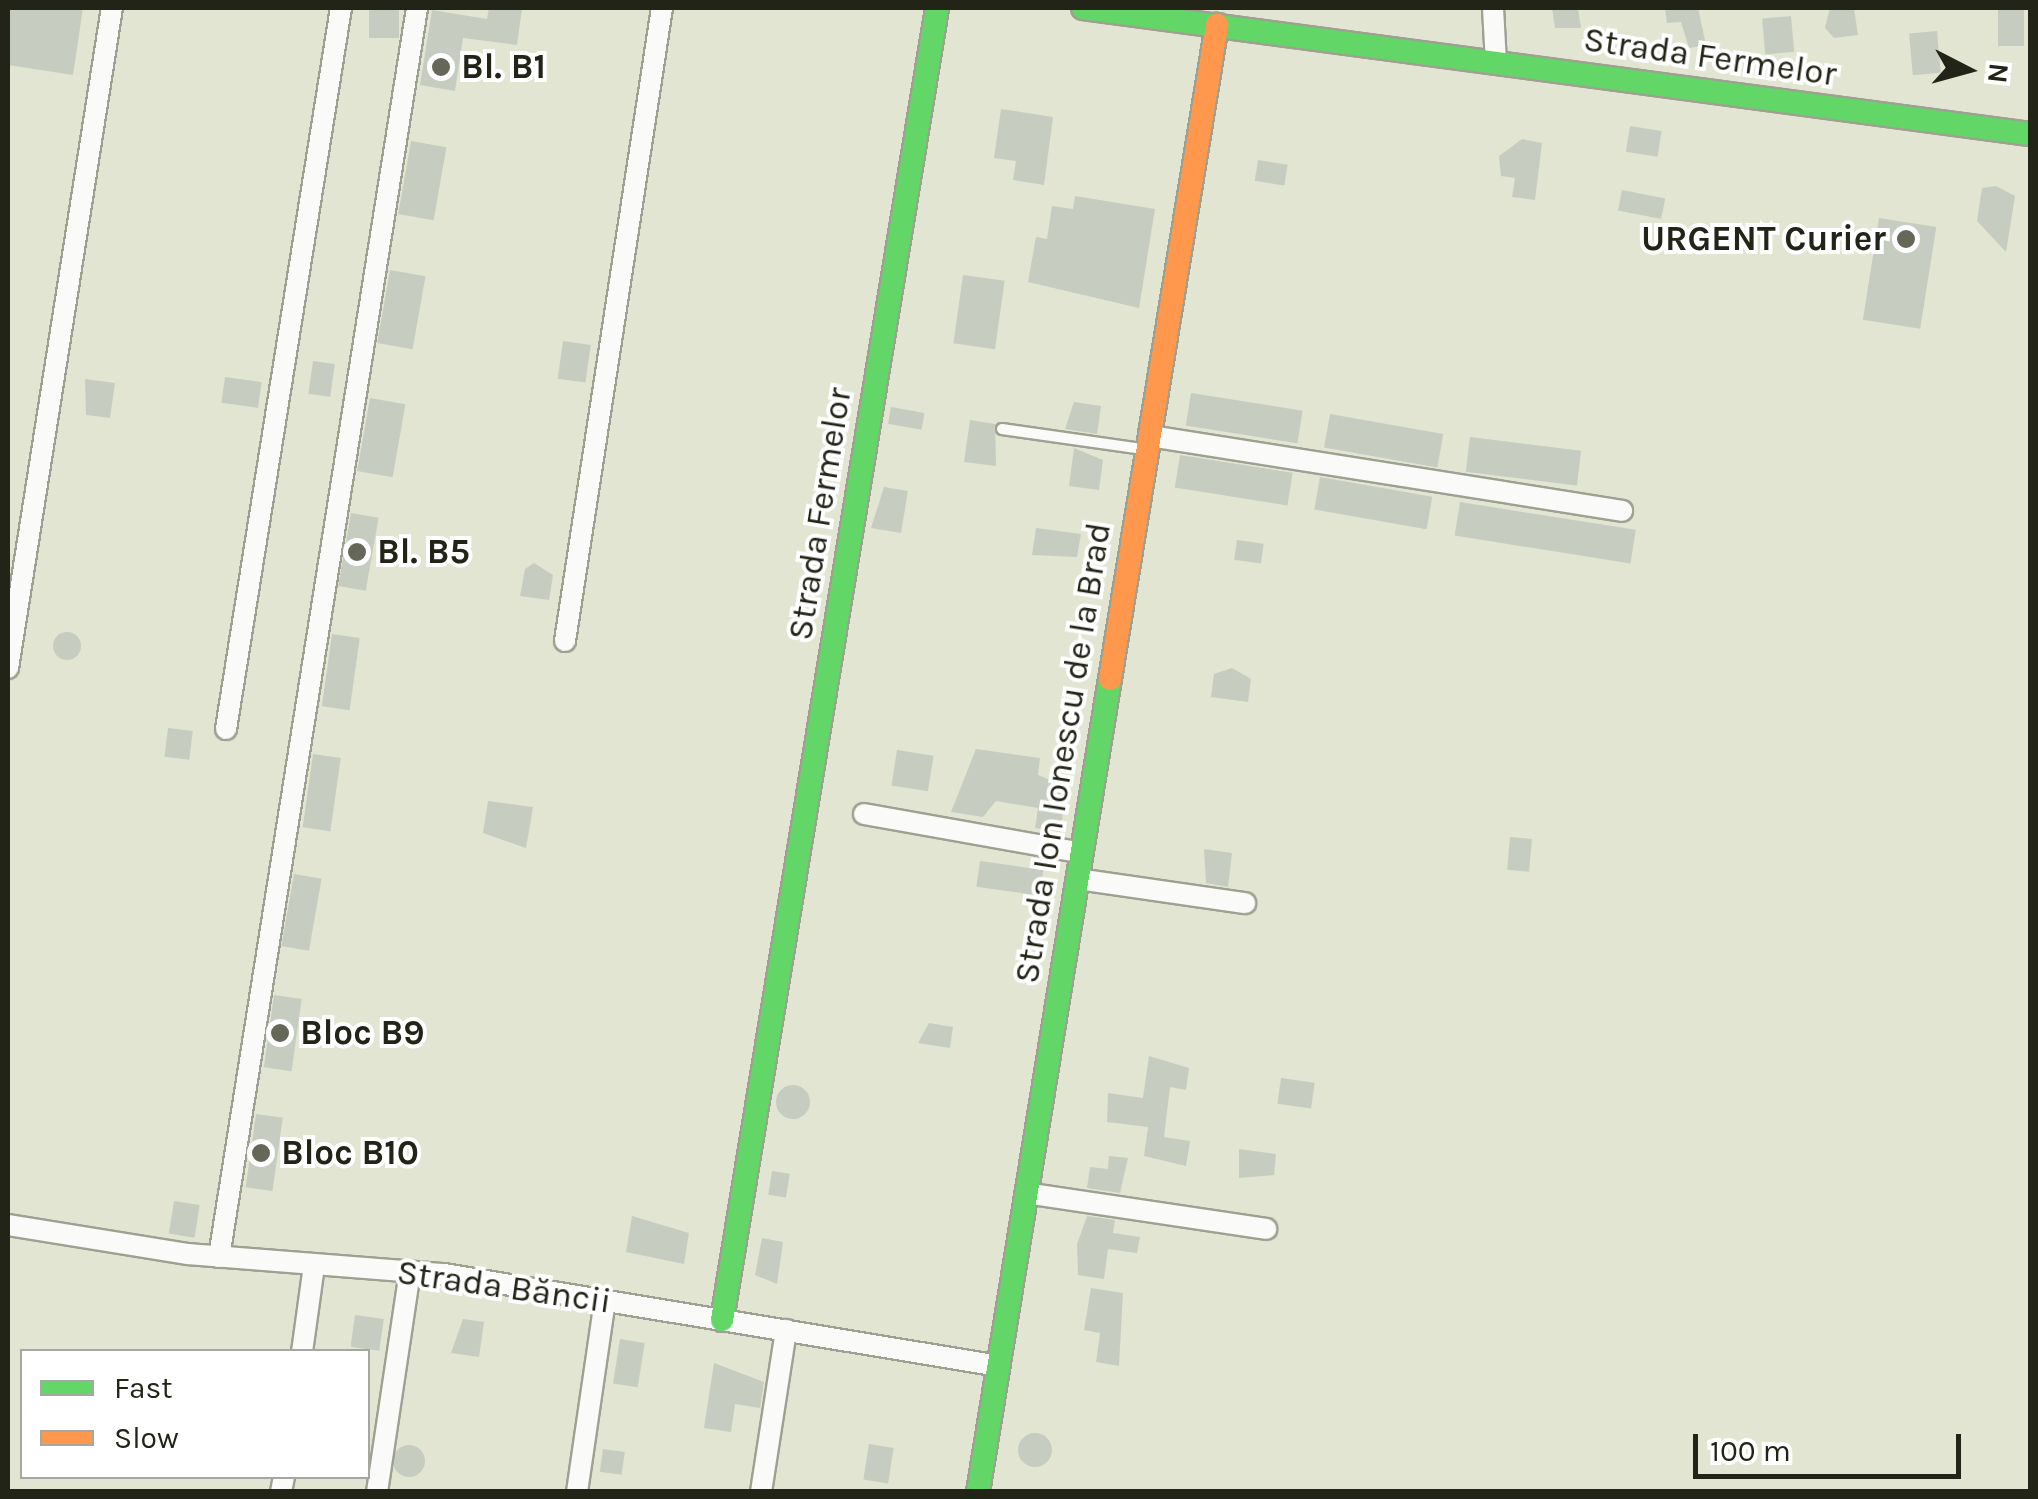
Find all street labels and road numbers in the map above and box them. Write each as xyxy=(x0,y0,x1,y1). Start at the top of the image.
street label: Strada Fermelor xyxy=(1581,18,1839,96)
street label: Strada Fermelor xyxy=(779,385,861,643)
street label: Strada Ion Ionescu de la Brad xyxy=(1006,520,1120,986)
street label: Strada Băncii xyxy=(394,1251,614,1323)

